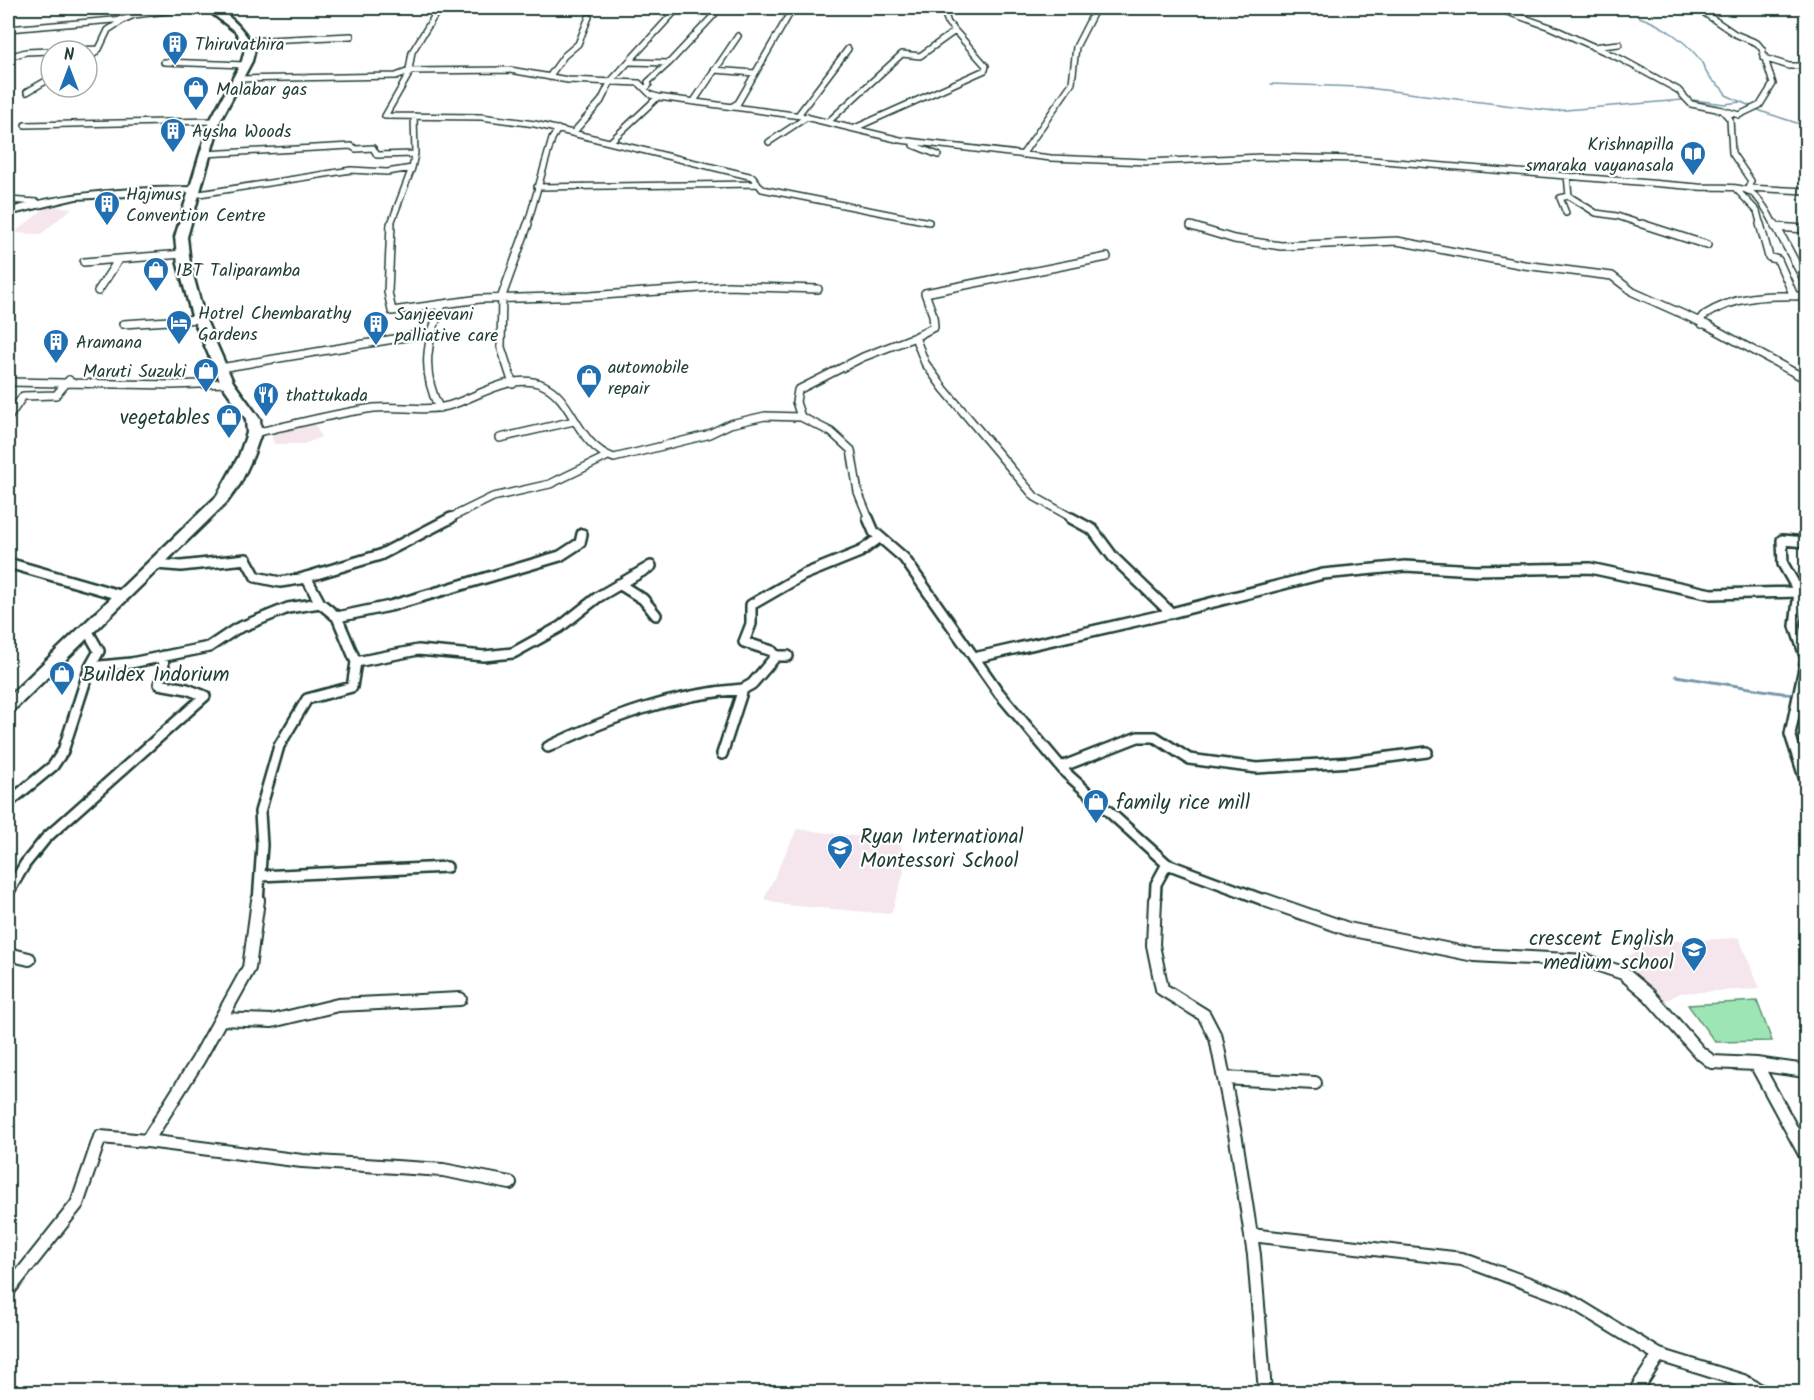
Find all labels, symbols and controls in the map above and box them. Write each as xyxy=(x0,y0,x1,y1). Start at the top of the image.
building icon: Thiruvathira xyxy=(160,29,190,67)
place label: Thiruvathira xyxy=(195,31,285,60)
north arrow xyxy=(39,39,99,99)
text: N xyxy=(64,43,74,68)
shop icon: Malabar gas xyxy=(181,74,211,112)
place label: Malabar gas xyxy=(216,76,308,105)
building icon: Aysha Woods xyxy=(158,116,188,154)
place label: Aysha Woods xyxy=(192,118,292,147)
place label: Krishnapilla smaraka vayanasala xyxy=(1525,131,1674,181)
library icon: Krishnapilla smaraka vayanasala xyxy=(1678,139,1708,177)
place label: Hajmus Convention Centre xyxy=(126,181,266,231)
building icon: Hajmus Convention Centre xyxy=(92,189,122,227)
shop icon: IBT Taliparamba xyxy=(141,255,171,293)
place label: IBT Taliparamba xyxy=(176,257,300,286)
place label: Hotrel Chembarathy Gardens xyxy=(198,300,352,350)
place label: Sanjeevani palliative care xyxy=(394,301,498,351)
hotel icon: Hotrel Chembarathy Gardens xyxy=(164,308,194,346)
building icon: Sanjeevani palliative care xyxy=(361,309,391,347)
building icon: Aramana xyxy=(41,327,71,365)
place label: Aramana xyxy=(76,329,142,358)
place label: automobile repair xyxy=(608,354,689,404)
shop icon: Maruti Suzuki xyxy=(191,356,221,394)
place label: Maruti Suzuki xyxy=(83,358,187,387)
shop icon: automobile repair xyxy=(574,362,604,400)
restaurant icon: thattukada xyxy=(251,380,281,418)
place label: thattukada xyxy=(286,382,368,411)
place label: vegetables xyxy=(120,402,210,435)
shop icon: vegetables xyxy=(214,402,244,440)
shop icon: Buildex Indorium xyxy=(47,659,77,697)
place label: Buildex Indorium xyxy=(82,659,229,692)
shop icon: family rice mill xyxy=(1081,787,1111,825)
place label: family rice mill xyxy=(1116,787,1250,820)
place label: Ryan International Montessori School xyxy=(860,821,1024,878)
school or university icon: Ryan International Montessori School xyxy=(825,833,855,871)
place label: crescent English medium school xyxy=(1529,923,1674,980)
school or university icon: crescent English medium school xyxy=(1679,935,1709,973)

